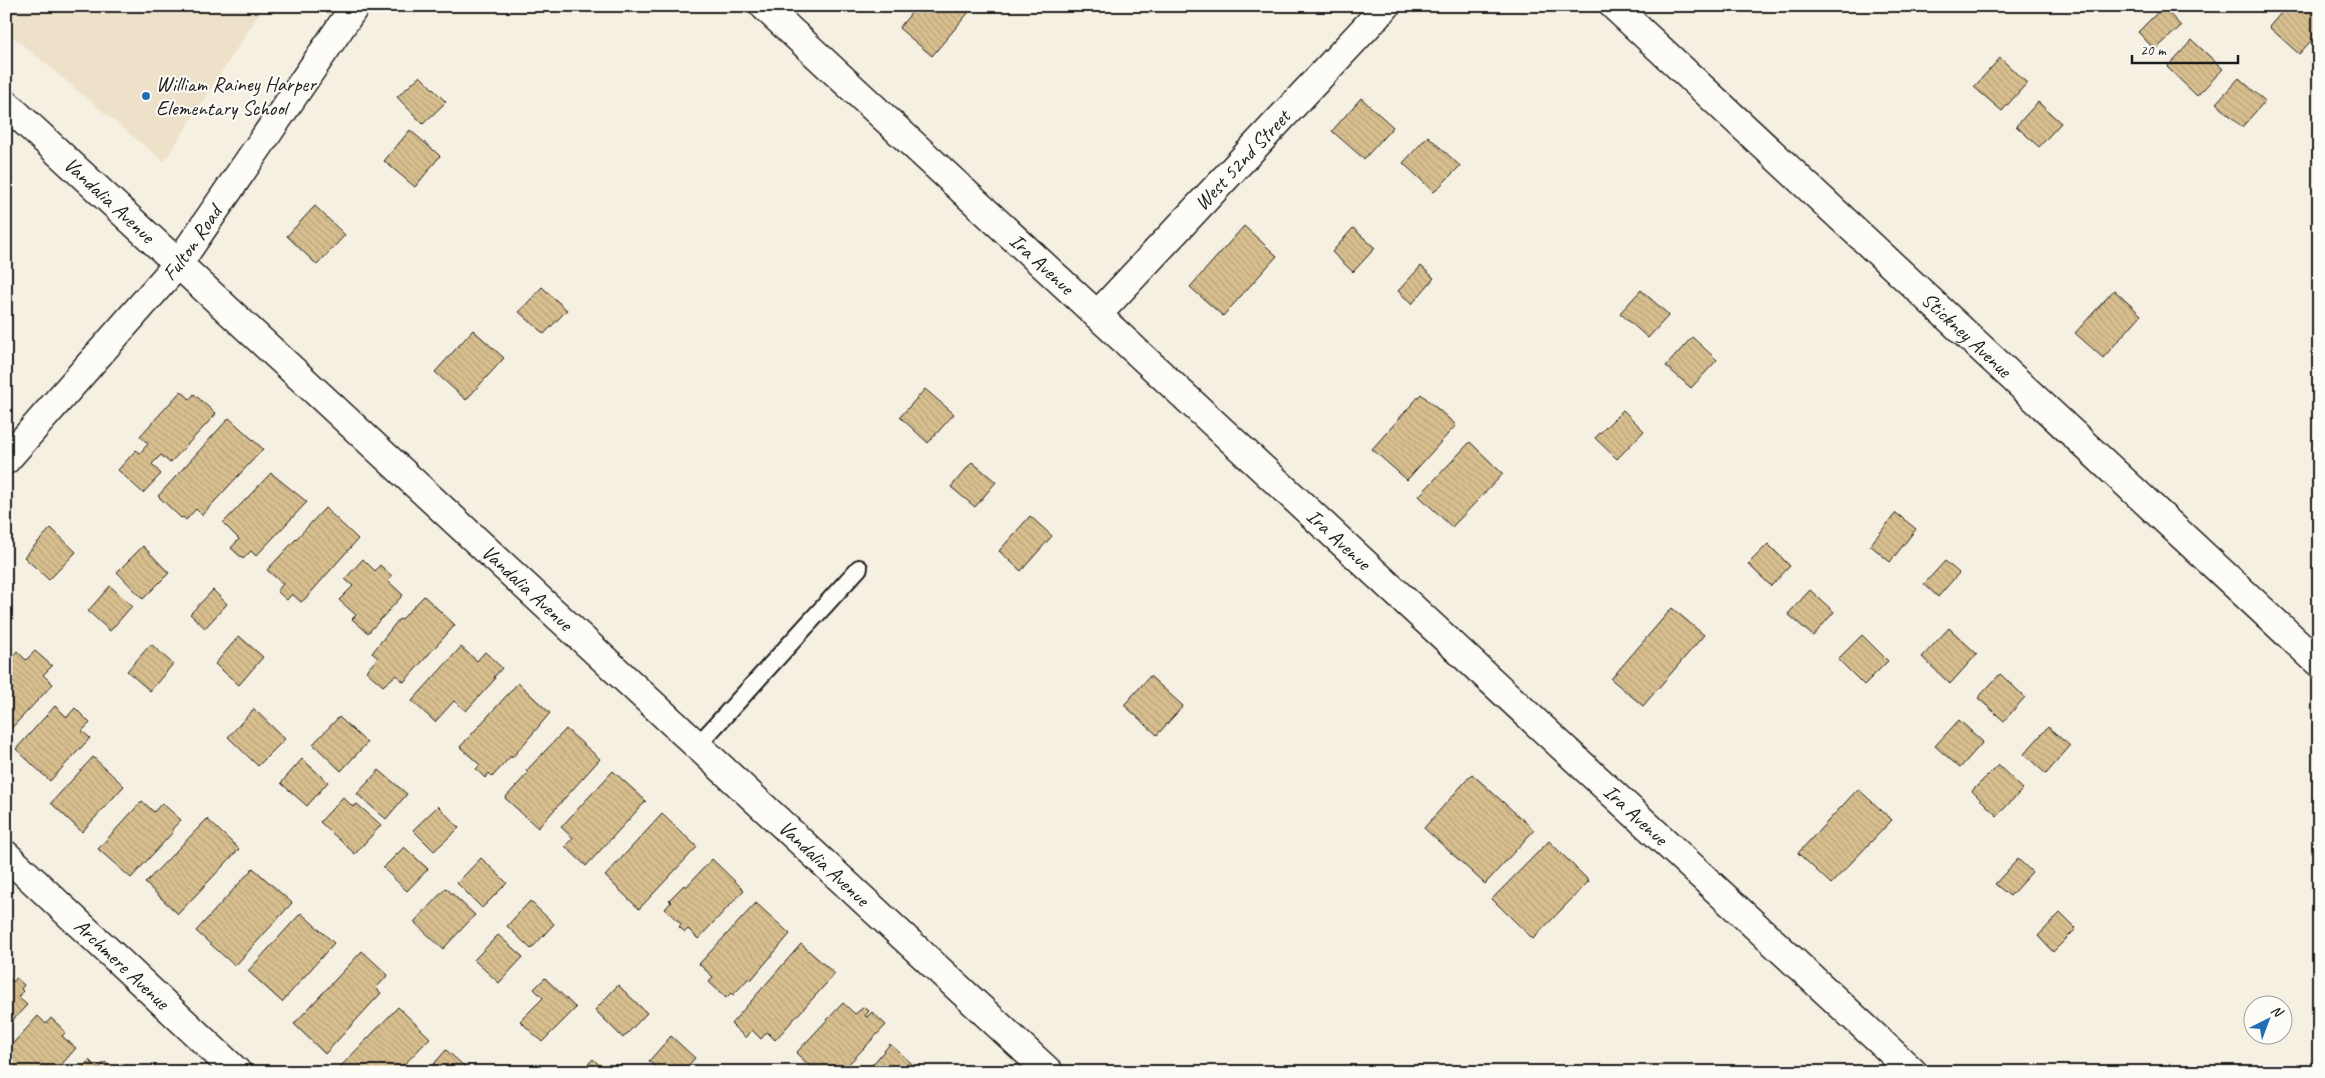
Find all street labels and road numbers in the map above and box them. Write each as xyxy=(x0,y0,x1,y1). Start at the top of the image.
street label: West 52nd Street xyxy=(1189,103,1297,216)
street label: Vandalia Avenue xyxy=(58,151,162,250)
street label: Fulton Road xyxy=(157,197,229,286)
street label: Ira Avenue xyxy=(1004,228,1081,301)
street label: Stickney Avenue xyxy=(1916,286,2018,384)
street label: Ira Avenue xyxy=(1301,503,1378,577)
street label: Vandalia Avenue xyxy=(476,539,580,638)
street label: Ira Avenue xyxy=(1598,779,1675,852)
street label: Vandalia Avenue xyxy=(773,815,876,913)
street label: Archmere Avenue xyxy=(69,913,176,1016)

